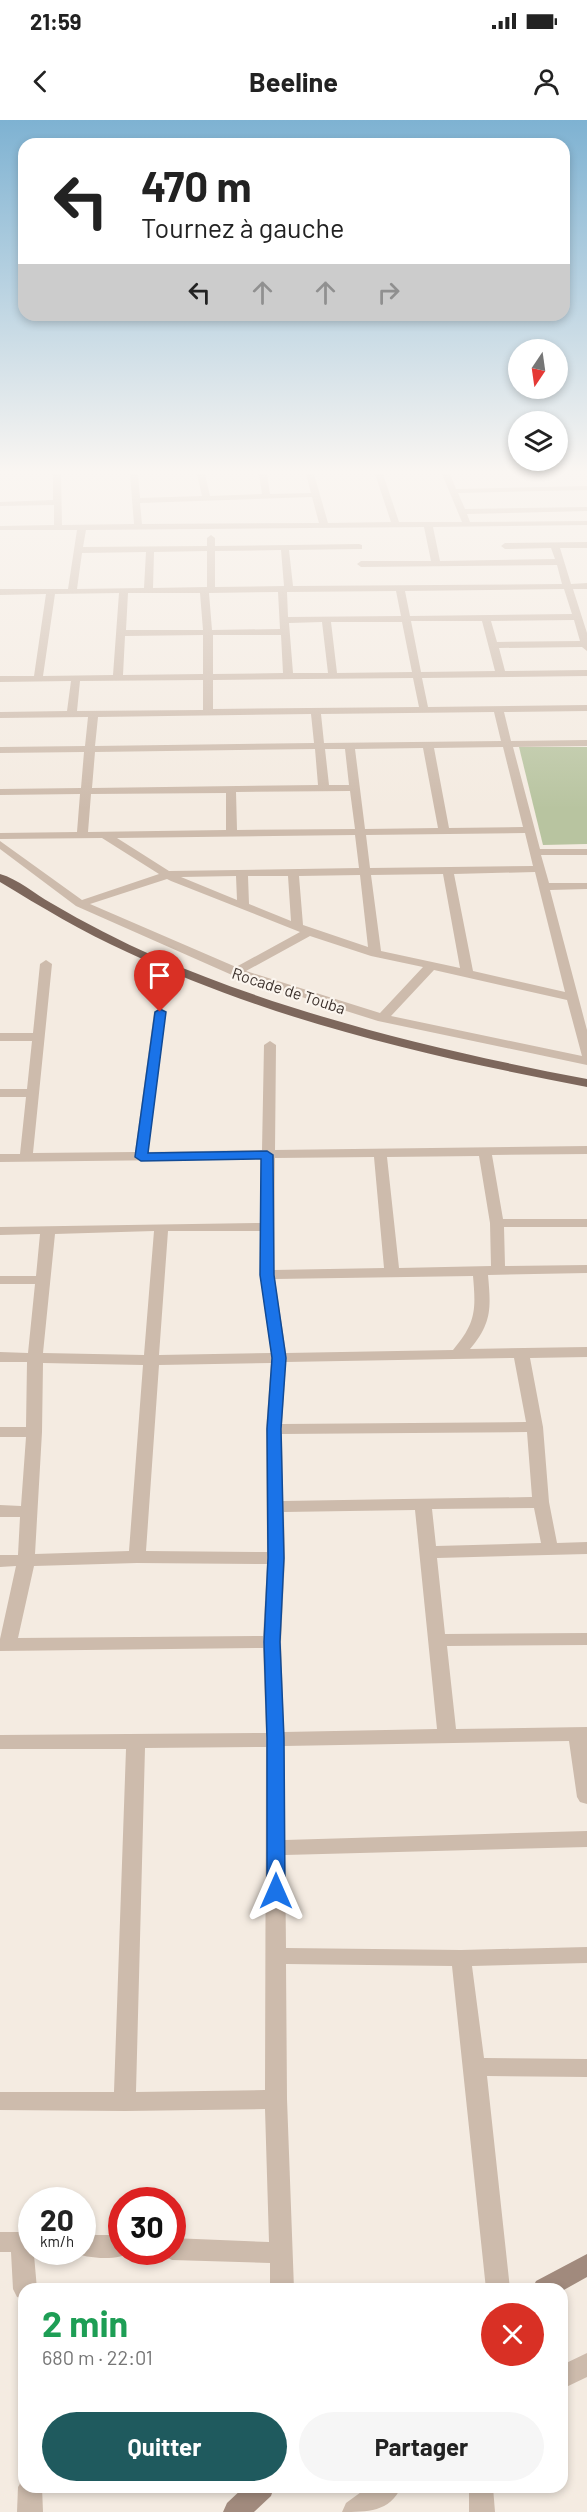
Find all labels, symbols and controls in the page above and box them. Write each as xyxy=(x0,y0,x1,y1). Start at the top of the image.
text: 21:59 xyxy=(30,8,82,34)
icon: back xyxy=(24,65,57,98)
text: Beeline xyxy=(249,65,338,97)
icon: person xyxy=(530,65,563,98)
text: 470 m xyxy=(141,160,252,210)
icon: left xyxy=(42,162,120,240)
text: Tournez à gauche xyxy=(141,211,344,243)
icon: left xyxy=(183,276,216,309)
icon: ahead xyxy=(246,276,279,309)
icon: ahead xyxy=(309,276,342,309)
icon: right xyxy=(372,276,405,309)
north arrow xyxy=(508,339,568,399)
map controls xyxy=(508,339,568,471)
button: layers xyxy=(508,411,568,471)
pin xyxy=(134,950,185,1012)
icon: arrive xyxy=(143,959,176,992)
street label: Rocade de Touba xyxy=(230,963,348,1017)
position arrow xyxy=(244,1859,308,1923)
speed limit sign: 30 xyxy=(108,2187,186,2265)
text: 20 xyxy=(40,2201,74,2237)
text: km/h xyxy=(40,2232,74,2250)
text: 2 min xyxy=(42,2301,128,2344)
button: close xyxy=(481,2303,544,2366)
text: 680 m · 22:01 xyxy=(42,2345,153,2369)
button: Quitter xyxy=(42,2412,287,2481)
button: Partager xyxy=(299,2412,544,2481)

